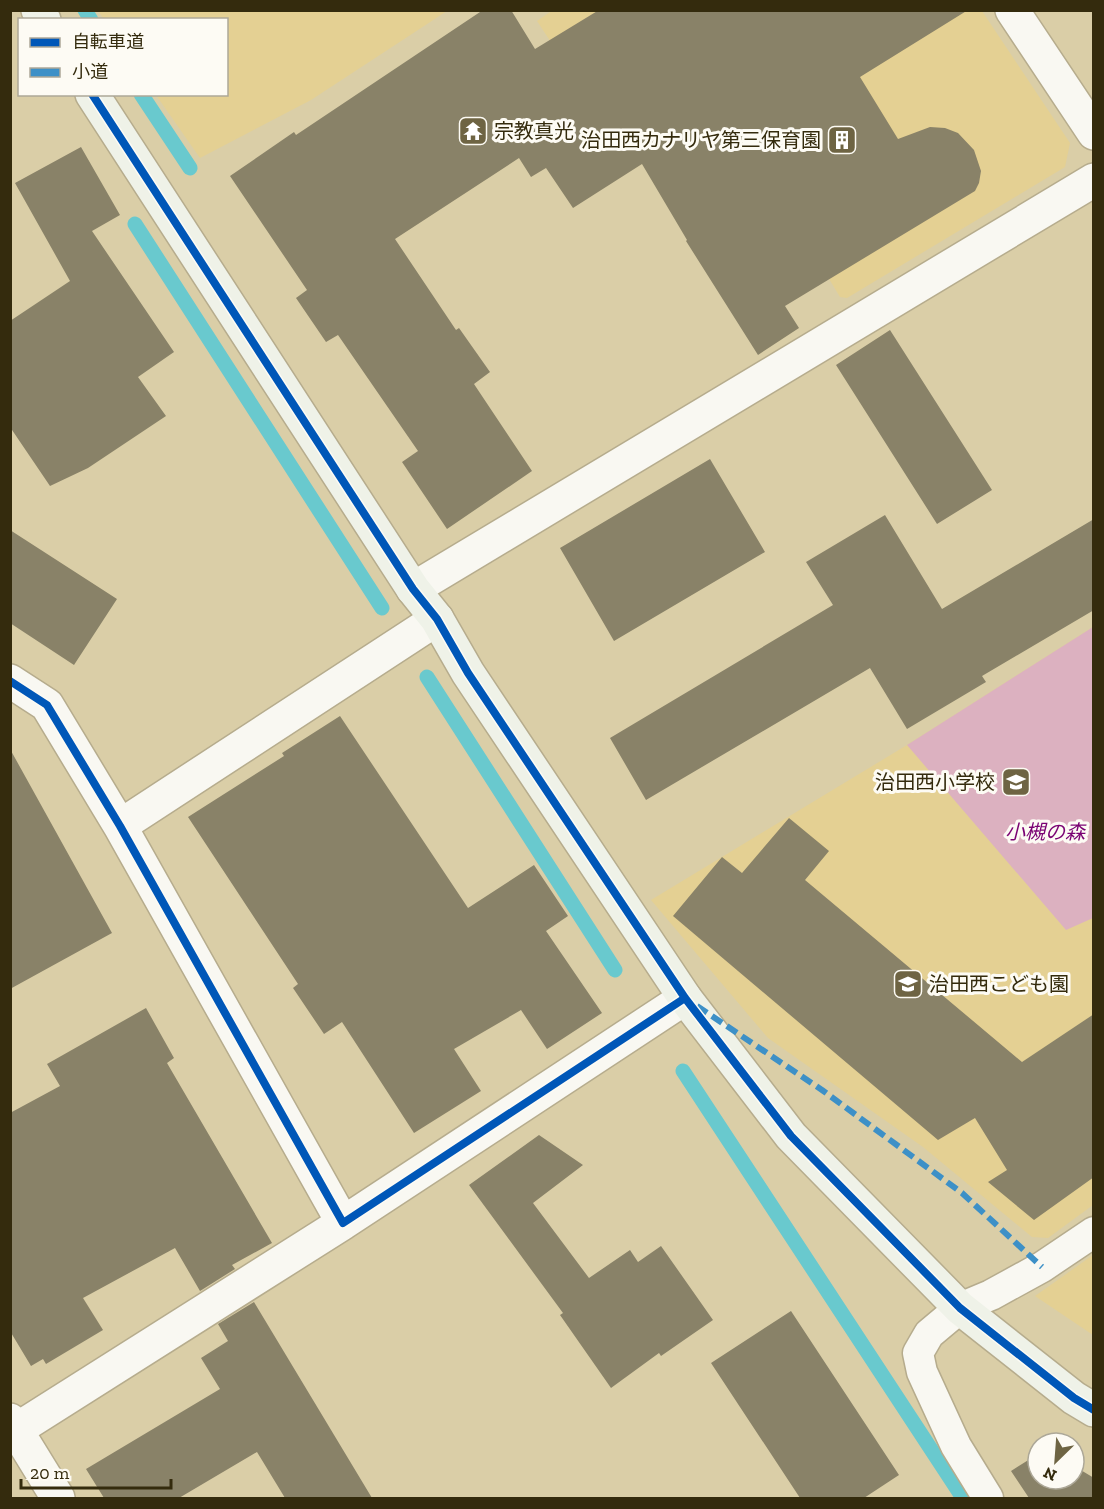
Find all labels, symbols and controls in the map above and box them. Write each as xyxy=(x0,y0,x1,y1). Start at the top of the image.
legend xyxy=(18,18,228,96)
text: 自転車道 xyxy=(72,31,144,53)
text: 小道 xyxy=(72,61,108,83)
temple icon: 宗教真光 xyxy=(457,115,489,147)
place label: 宗教真光 xyxy=(494,119,574,143)
building icon: 治田西カナリヤ第三保育園 xyxy=(826,124,858,156)
place label: 治田西カナリヤ第三保育園 xyxy=(581,128,821,152)
school or university icon: 治田西小学校 xyxy=(1000,766,1032,798)
place label: 治田西小学校 xyxy=(875,770,995,794)
park label: 小槻の森 xyxy=(1005,820,1087,844)
school or university icon: 治田西こども園 xyxy=(892,968,924,1000)
place label: 治田西こども園 xyxy=(929,972,1069,996)
north arrow xyxy=(1026,1431,1086,1491)
scale bar xyxy=(21,1452,171,1490)
text: 20 m xyxy=(30,1462,70,1484)
text: N xyxy=(1040,1463,1059,1485)

